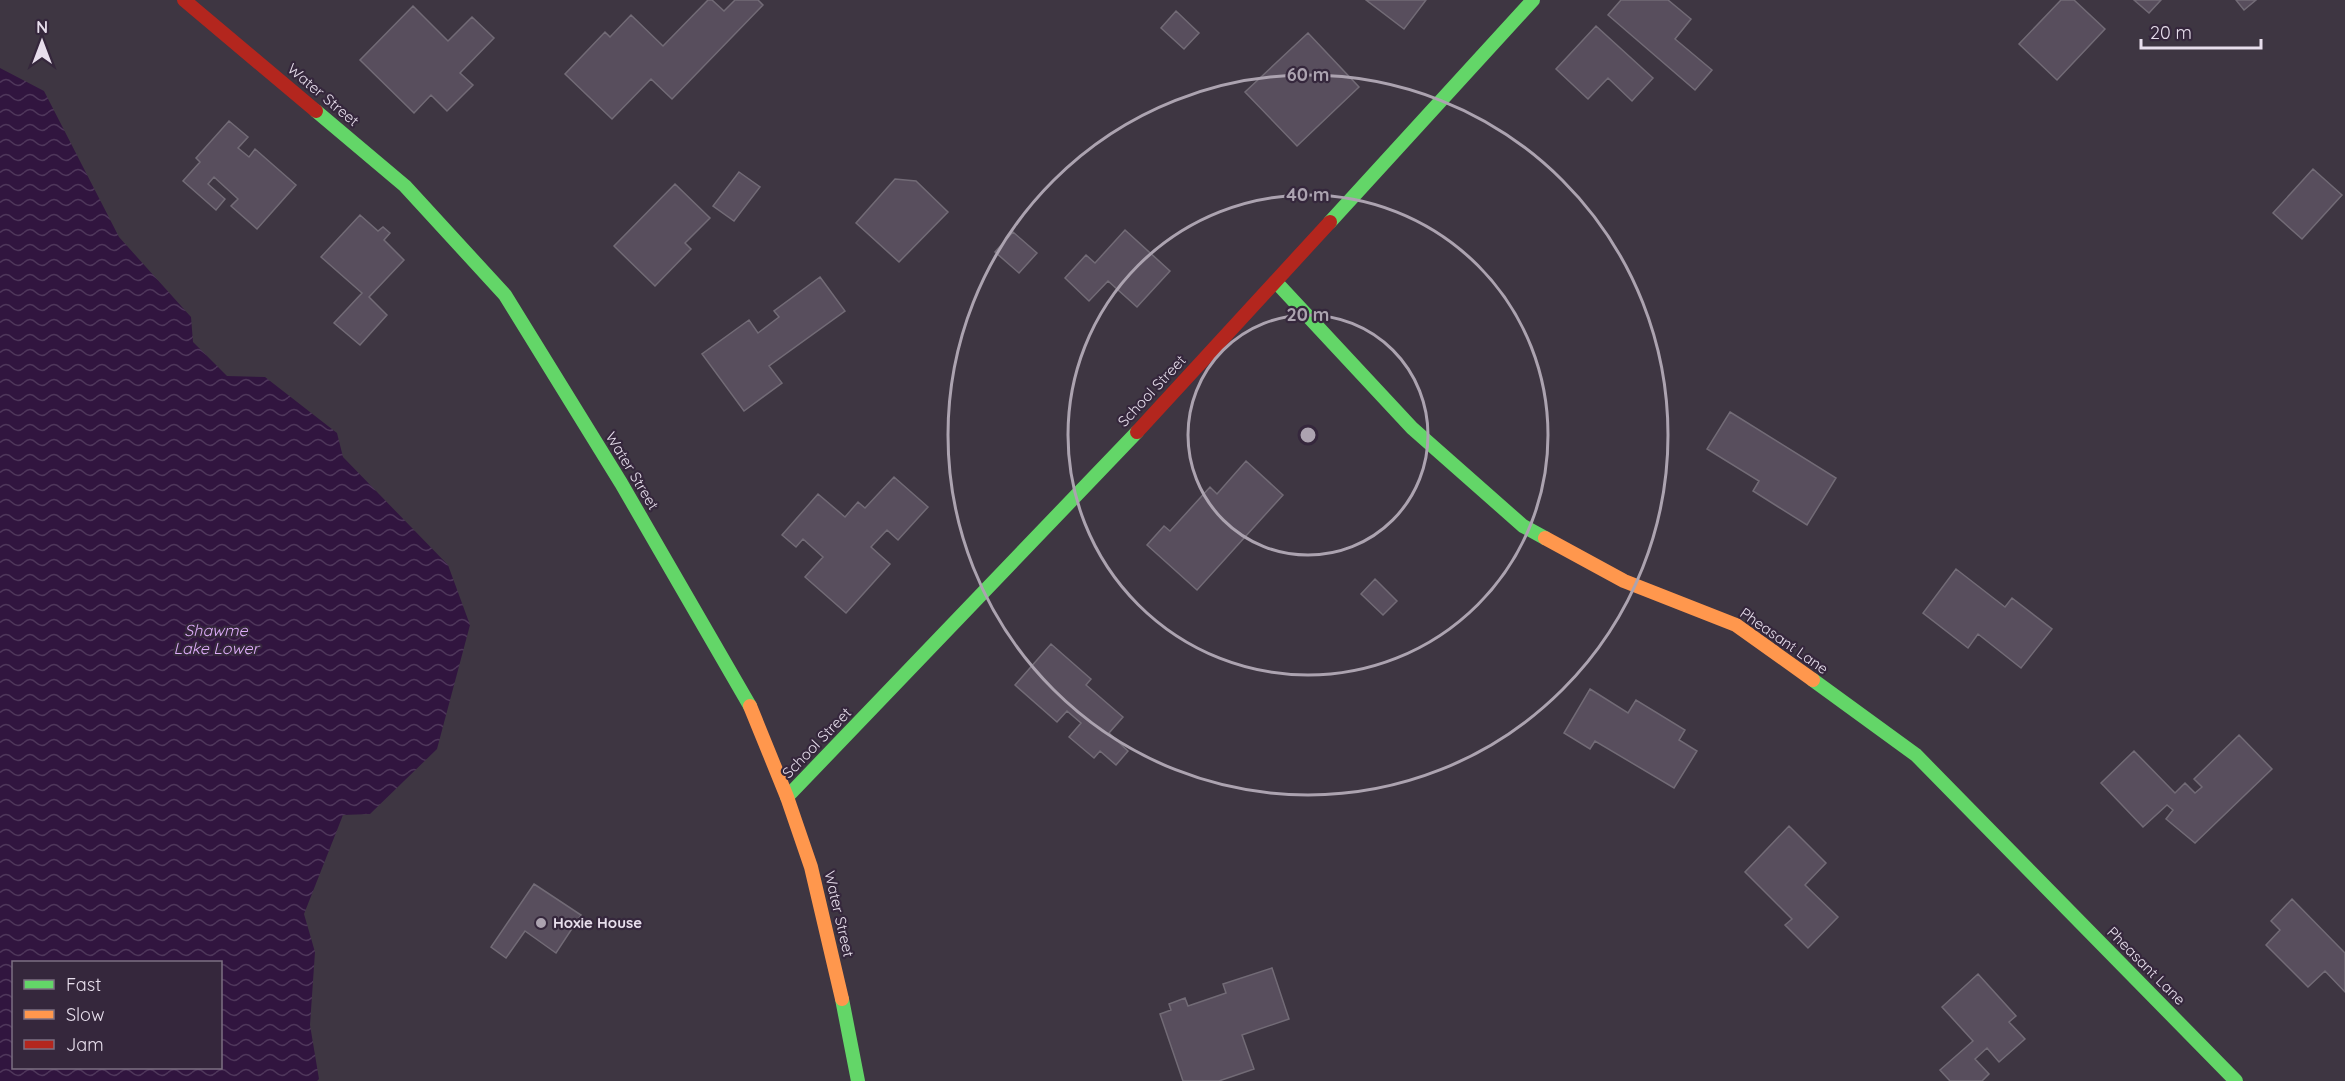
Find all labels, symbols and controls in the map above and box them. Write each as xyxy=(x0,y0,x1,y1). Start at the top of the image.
north arrow xyxy=(12,12,72,72)
scale bar xyxy=(2141,12,2261,50)
text: N xyxy=(36,17,48,37)
text: 20 m xyxy=(2150,21,2192,44)
street label: Water Street xyxy=(284,59,363,130)
text: 60 m xyxy=(1287,63,1329,86)
text: 40 m xyxy=(1286,183,1330,206)
text: 20 m xyxy=(1287,303,1329,326)
street label: School Street xyxy=(1114,351,1190,431)
centre of rings xyxy=(1298,425,1318,445)
street label: Water Street xyxy=(602,428,663,513)
street label: Pheasant Lane xyxy=(1736,603,1832,678)
water label: Shawme Lake Lower xyxy=(173,620,260,658)
street label: School Street xyxy=(778,703,855,782)
street label: Water Street xyxy=(820,869,859,959)
place label: Hoxie House xyxy=(553,913,642,932)
marker: Hoxie House xyxy=(534,916,548,930)
street label: Pheasant Lane xyxy=(2103,922,2190,1009)
legend xyxy=(12,961,222,1069)
text: Fast xyxy=(66,973,101,996)
text: Slow xyxy=(66,1003,104,1026)
text: Jam xyxy=(66,1033,104,1056)

